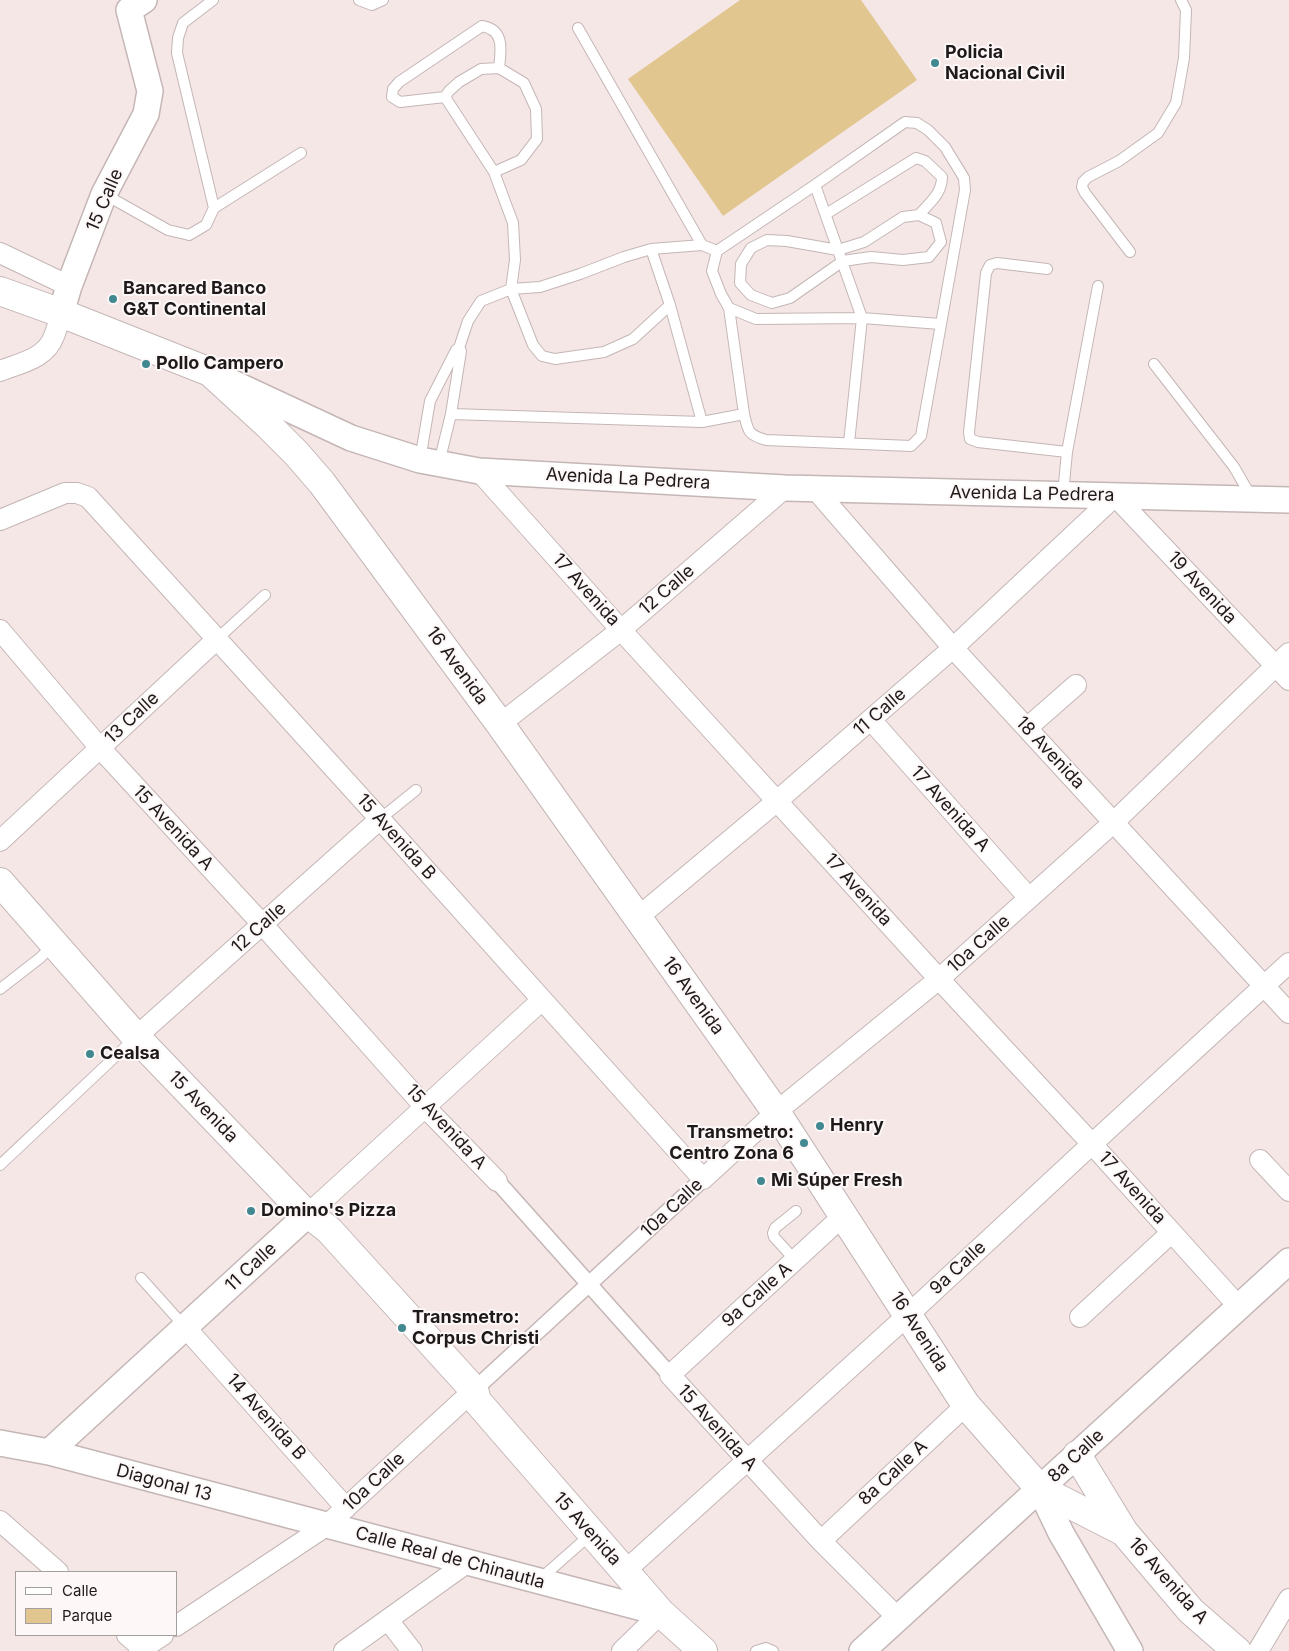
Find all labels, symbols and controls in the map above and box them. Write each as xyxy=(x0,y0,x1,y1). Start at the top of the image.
place label: Policia Nacional Civil xyxy=(945,42,1065,84)
marker: Policia Nacional Civil xyxy=(929,57,941,69)
street label: 15 Calle xyxy=(82,165,128,235)
place label: Bancared Banco G&T Continental xyxy=(123,278,266,320)
marker: Bancared Banco G&T Continental xyxy=(107,293,119,305)
place label: Pollo Campero xyxy=(156,353,284,375)
marker: Pollo Campero xyxy=(140,358,152,370)
street label: Avenida La Pedrera xyxy=(545,464,711,494)
street label: Avenida La Pedrera xyxy=(949,482,1115,506)
street label: 19 Avenida xyxy=(1163,547,1241,629)
street label: 17 Avenida xyxy=(548,549,624,631)
street label: 12 Calle xyxy=(635,560,699,620)
street label: 16 Avenida xyxy=(421,623,493,709)
street label: 11 Calle xyxy=(849,683,911,741)
street label: 13 Calle xyxy=(101,688,163,748)
street label: 18 Avenida xyxy=(1011,712,1089,794)
street label: 17 Avenida A xyxy=(906,762,994,856)
street label: 15 Avenida A xyxy=(128,781,218,875)
street label: 15 Avenida B xyxy=(352,790,440,884)
street label: 17 Avenida xyxy=(820,849,896,931)
street label: 12 Calle xyxy=(227,898,291,958)
street label: 10a Calle xyxy=(943,910,1015,978)
street label: 16 Avenida xyxy=(657,953,729,1039)
place label: Cealsa xyxy=(100,1043,160,1065)
marker: Cealsa xyxy=(84,1048,96,1060)
street label: 15 Avenida xyxy=(164,1067,242,1147)
street label: 15 Avenida A xyxy=(401,1080,491,1174)
place label: Henry xyxy=(830,1115,884,1137)
marker: Henry xyxy=(814,1120,826,1132)
place label: Transmetro: Centro Zona 6 xyxy=(669,1122,794,1164)
marker: Transmetro: Centro Zona 6 xyxy=(798,1137,810,1149)
street label: 17 Avenida xyxy=(1094,1147,1170,1229)
place label: Mi Súper Fresh xyxy=(771,1170,903,1192)
street label: 10a Calle xyxy=(637,1174,707,1242)
marker: Mi Súper Fresh xyxy=(755,1175,767,1187)
place label: Domino's Pizza xyxy=(261,1200,396,1222)
marker: Domino's Pizza xyxy=(245,1205,257,1217)
street label: 9a Calle xyxy=(925,1237,991,1299)
street label: 11 Calle xyxy=(221,1238,281,1296)
street label: 9a Calle A xyxy=(718,1258,796,1332)
street label: 16 Avenida xyxy=(885,1288,953,1376)
place label: Transmetro: Corpus Christi xyxy=(412,1307,539,1350)
marker: Transmetro: Corpus Christi xyxy=(396,1322,408,1334)
street label: 14 Avenida B xyxy=(222,1369,310,1465)
street label: 15 Avenida A xyxy=(673,1380,761,1476)
street label: 8a Calle xyxy=(1043,1425,1109,1487)
street label: 8a Calle A xyxy=(854,1436,932,1510)
street label: 10a Calle xyxy=(339,1448,409,1516)
street label: Diagonal 13 xyxy=(114,1460,214,1506)
street label: 15 Avenida xyxy=(549,1488,625,1570)
street label: Calle Real de Chinautla xyxy=(353,1522,547,1594)
street label: 16 Avenida A xyxy=(1124,1533,1212,1629)
legend xyxy=(15,1571,178,1636)
text: Calle xyxy=(62,1581,97,1600)
text: Parque xyxy=(62,1606,112,1625)

